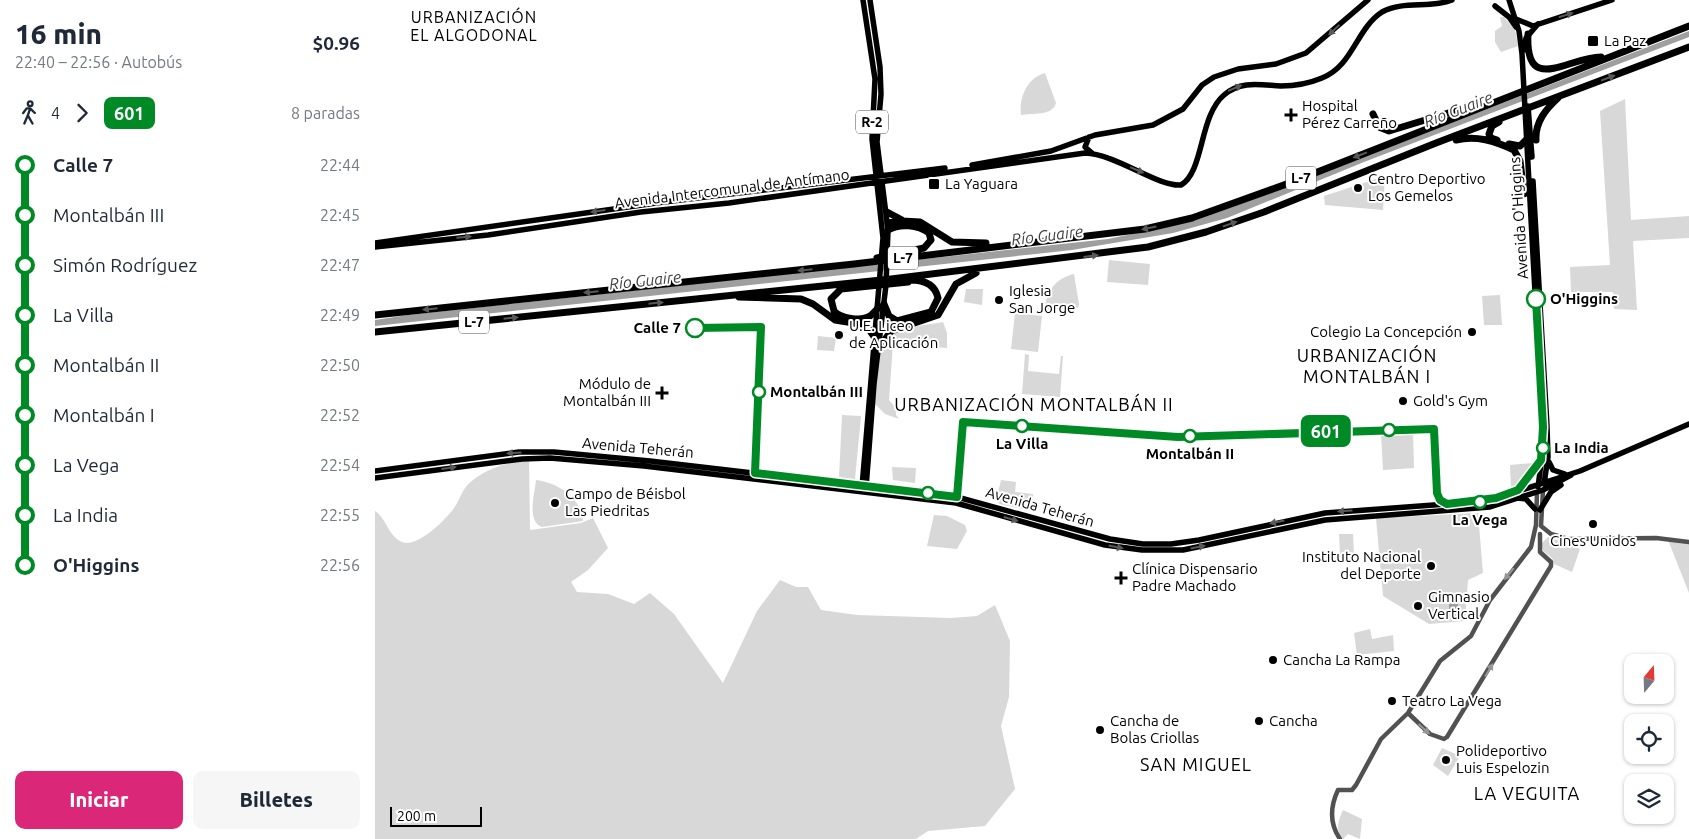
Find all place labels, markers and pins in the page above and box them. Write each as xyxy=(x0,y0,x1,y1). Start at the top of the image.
place label: La Paz xyxy=(1604,32,1646,49)
marker: La Paz xyxy=(1586,34,1600,48)
place label: Hospital Pérez Carreño xyxy=(1302,97,1397,131)
marker: Hospital Pérez Carreño xyxy=(1284,108,1298,122)
place label: Centro Deportivo Los Gemelos xyxy=(1368,170,1485,204)
place label: La Yaguara xyxy=(945,175,1018,192)
marker: La Yaguara xyxy=(927,177,941,191)
marker: Centro Deportivo Los Gemelos xyxy=(1352,182,1364,194)
place label: Iglesia San Jorge xyxy=(1009,282,1075,316)
marker: O'Higgins xyxy=(1526,289,1546,309)
place label: O'Higgins xyxy=(1550,290,1618,307)
marker: Iglesia San Jorge xyxy=(993,294,1005,306)
place label: U.E. Liceo de Aplicación xyxy=(849,317,938,351)
marker: Calle 7 xyxy=(685,318,705,338)
place label: Calle 7 xyxy=(633,319,681,336)
place label: Colegio La Concepción xyxy=(1310,323,1462,340)
marker: Colegio La Concepción xyxy=(1466,326,1478,338)
marker: U.E. Liceo de Aplicación xyxy=(833,329,845,341)
place label: Módulo de Montalbán III xyxy=(563,375,651,409)
place label: Montalbán III xyxy=(770,383,863,400)
marker: Montalbán III xyxy=(752,385,766,399)
marker: Módulo de Montalbán III xyxy=(655,386,669,400)
place label: Gold's Gym xyxy=(1413,392,1488,409)
marker: Gold's Gym xyxy=(1397,395,1409,407)
marker: La Villa xyxy=(1015,419,1029,433)
unlabelled marker xyxy=(1382,423,1396,437)
marker: Montalbán II xyxy=(1183,429,1197,443)
place label: La Villa xyxy=(996,435,1048,452)
place label: La India xyxy=(1554,439,1609,456)
marker: La India xyxy=(1536,441,1550,455)
place label: Montalbán II xyxy=(1146,445,1234,462)
place label: Campo de Béisbol Las Piedritas xyxy=(565,485,686,519)
unlabelled marker xyxy=(921,486,935,500)
marker: La Vega xyxy=(1473,495,1487,509)
marker: Campo de Béisbol Las Piedritas xyxy=(549,497,561,509)
place label: La Vega xyxy=(1452,511,1508,528)
marker: Cines Unidos xyxy=(1587,518,1599,530)
place label: Cines Unidos xyxy=(1550,532,1636,549)
place label: Instituto Nacional del Deporte xyxy=(1302,548,1421,582)
place label: Clínica Dispensario Padre Machado xyxy=(1132,560,1258,594)
marker: Instituto Nacional del Deporte xyxy=(1425,560,1437,572)
marker: Clínica Dispensario Padre Machado xyxy=(1114,571,1128,585)
place label: Gimnasio Vertical xyxy=(1428,588,1490,622)
marker: Gimnasio Vertical xyxy=(1412,600,1424,612)
place label: Cancha La Rampa xyxy=(1283,651,1400,668)
marker: Cancha La Rampa xyxy=(1267,654,1279,666)
place label: Teatro La Vega xyxy=(1402,692,1502,709)
marker: Teatro La Vega xyxy=(1386,695,1398,707)
place label: Cancha de Bolas Criollas xyxy=(1110,712,1199,746)
place label: Cancha xyxy=(1269,712,1318,729)
marker: Cancha xyxy=(1253,715,1265,727)
marker: Cancha de Bolas Criollas xyxy=(1094,724,1106,736)
place label: Polideportivo Luis Espelozin xyxy=(1456,742,1549,776)
marker: Polideportivo Luis Espelozin xyxy=(1440,754,1452,766)

